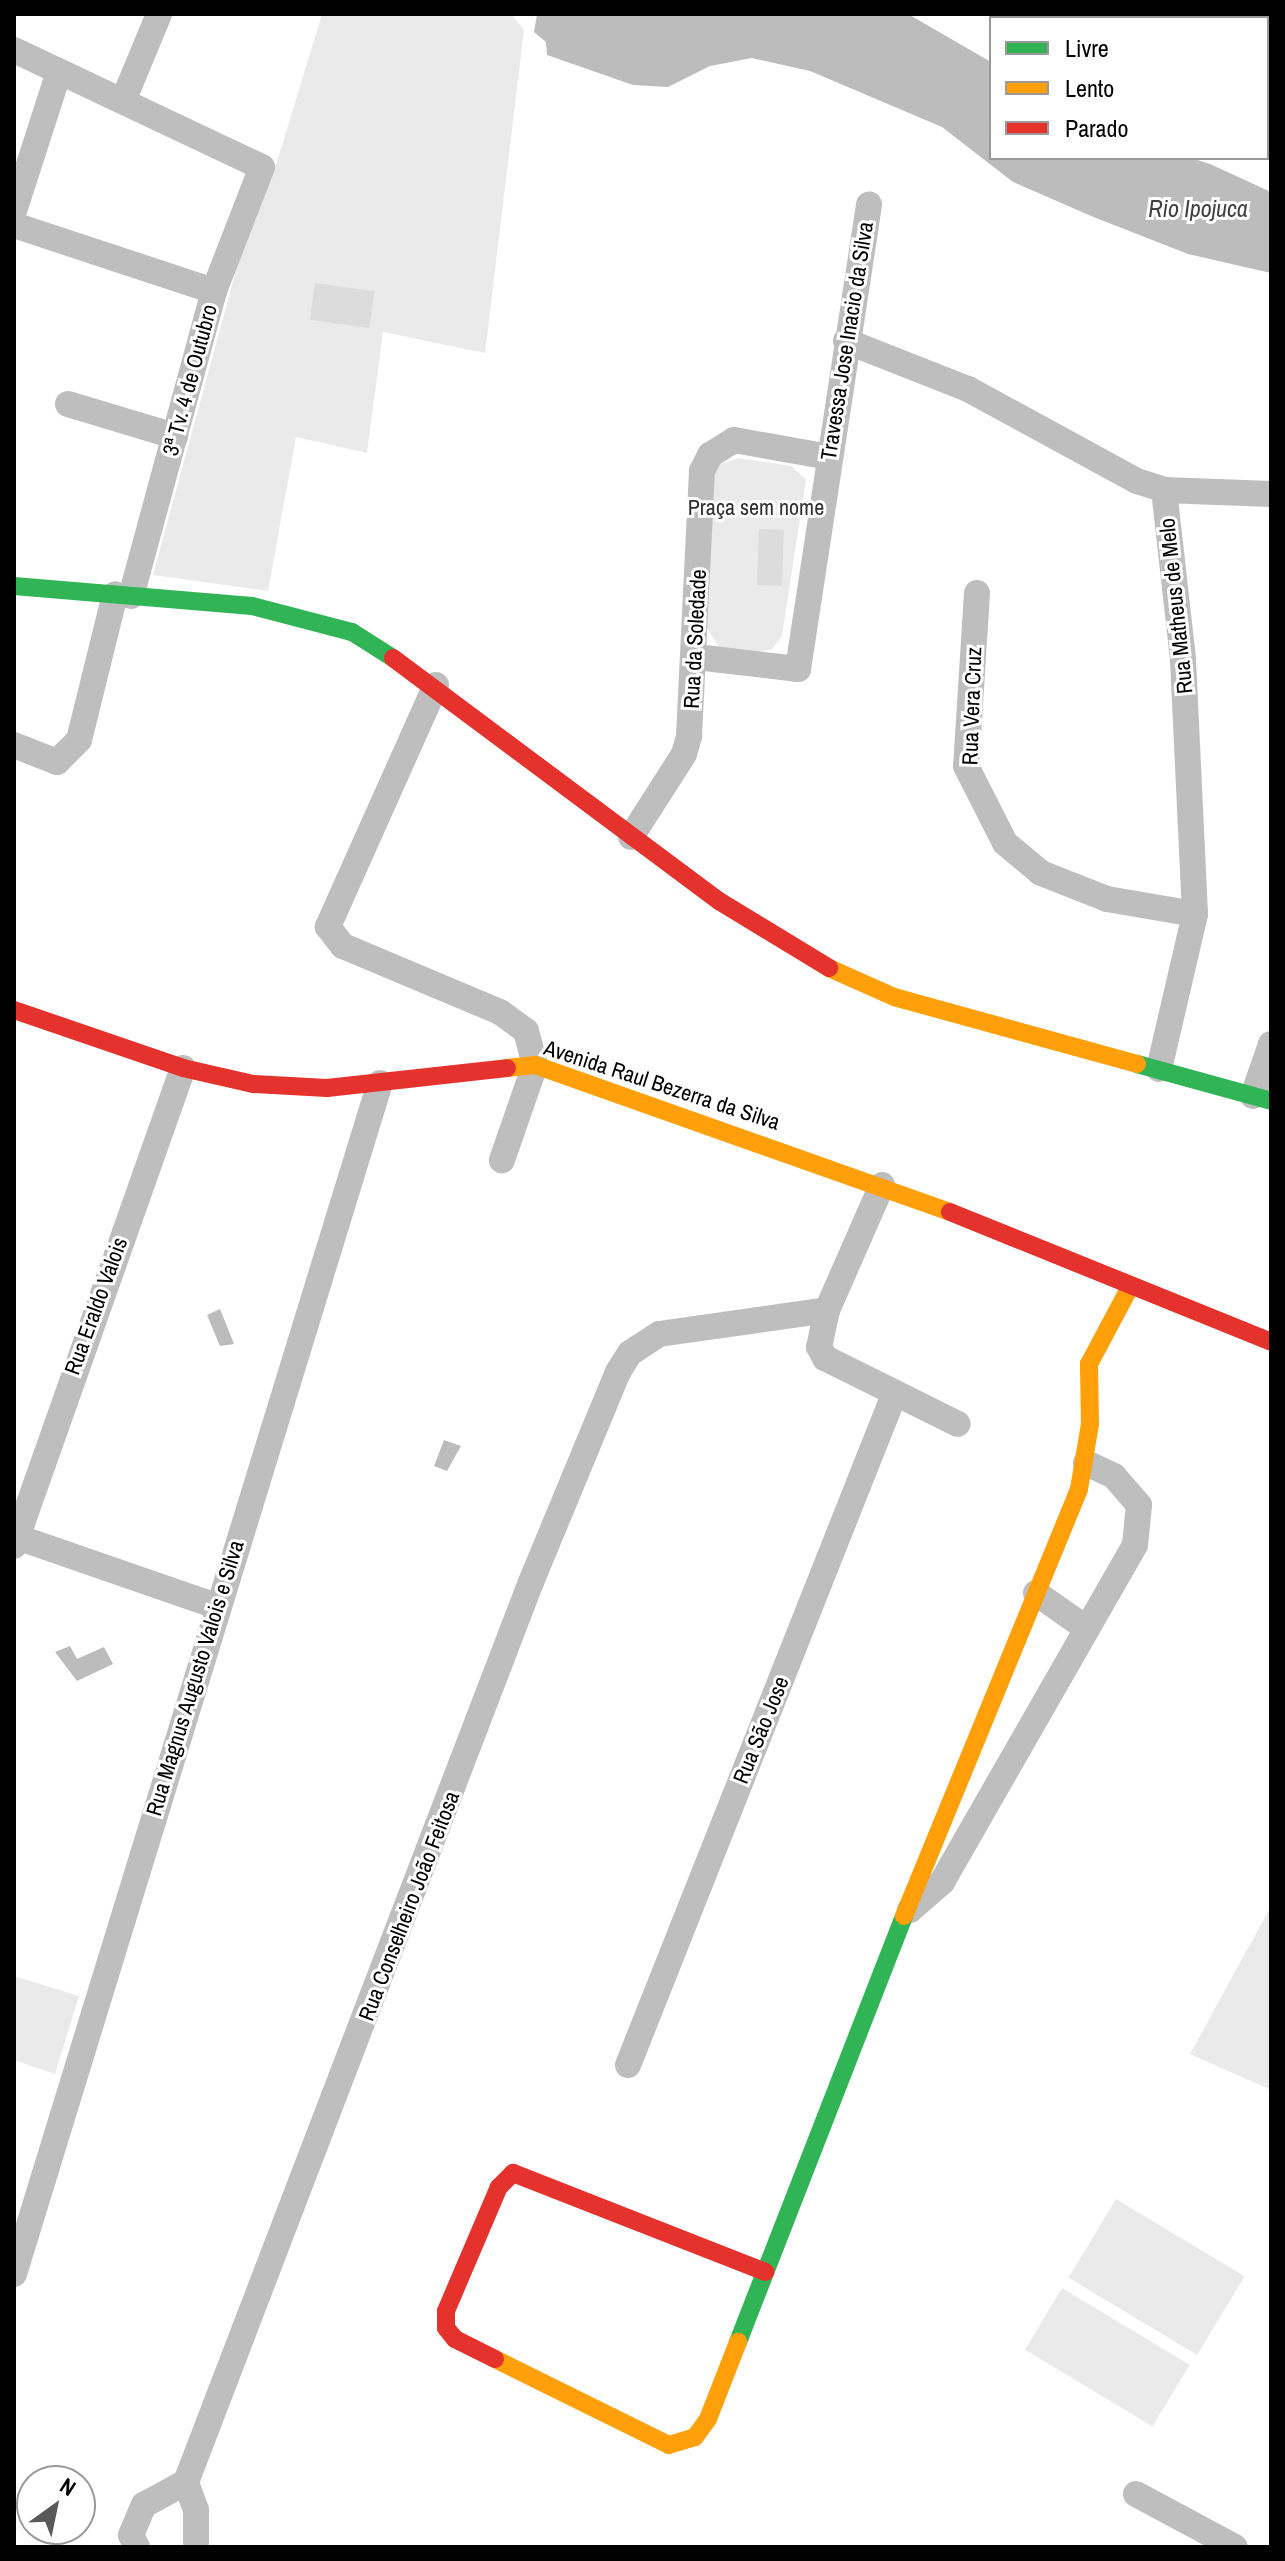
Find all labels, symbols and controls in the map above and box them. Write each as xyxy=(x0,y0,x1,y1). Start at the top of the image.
legend xyxy=(989,16,1269,160)
text: Livre xyxy=(1065,32,1109,64)
text: Lento xyxy=(1065,72,1114,104)
text: Parado xyxy=(1065,112,1128,144)
water label: Rio Ipojuca xyxy=(1148,195,1248,223)
street label: Travessa Jose Inacio da Silva xyxy=(815,220,879,462)
street label: 3ª Tv. 4 de Outubro xyxy=(157,301,223,459)
park label: Praça sem nome xyxy=(688,495,824,521)
street label: Rua Matheus de Melo xyxy=(1154,517,1198,695)
street label: Rua da Soledade xyxy=(678,569,712,709)
street label: Rua Vera Cruz xyxy=(957,646,987,766)
street label: Avenida Raul Bezerra da Silva xyxy=(541,1034,783,1136)
street label: Rua Eraldo Valois xyxy=(59,1234,133,1378)
street label: Rua Magnus Augusto Valois e Silva xyxy=(140,1537,250,1819)
street label: Rua São Jose xyxy=(728,1673,794,1787)
street label: Rua Conselheiro João Feitosa xyxy=(353,1787,465,2025)
north arrow xyxy=(16,2465,96,2545)
text: N xyxy=(54,2470,82,2503)

